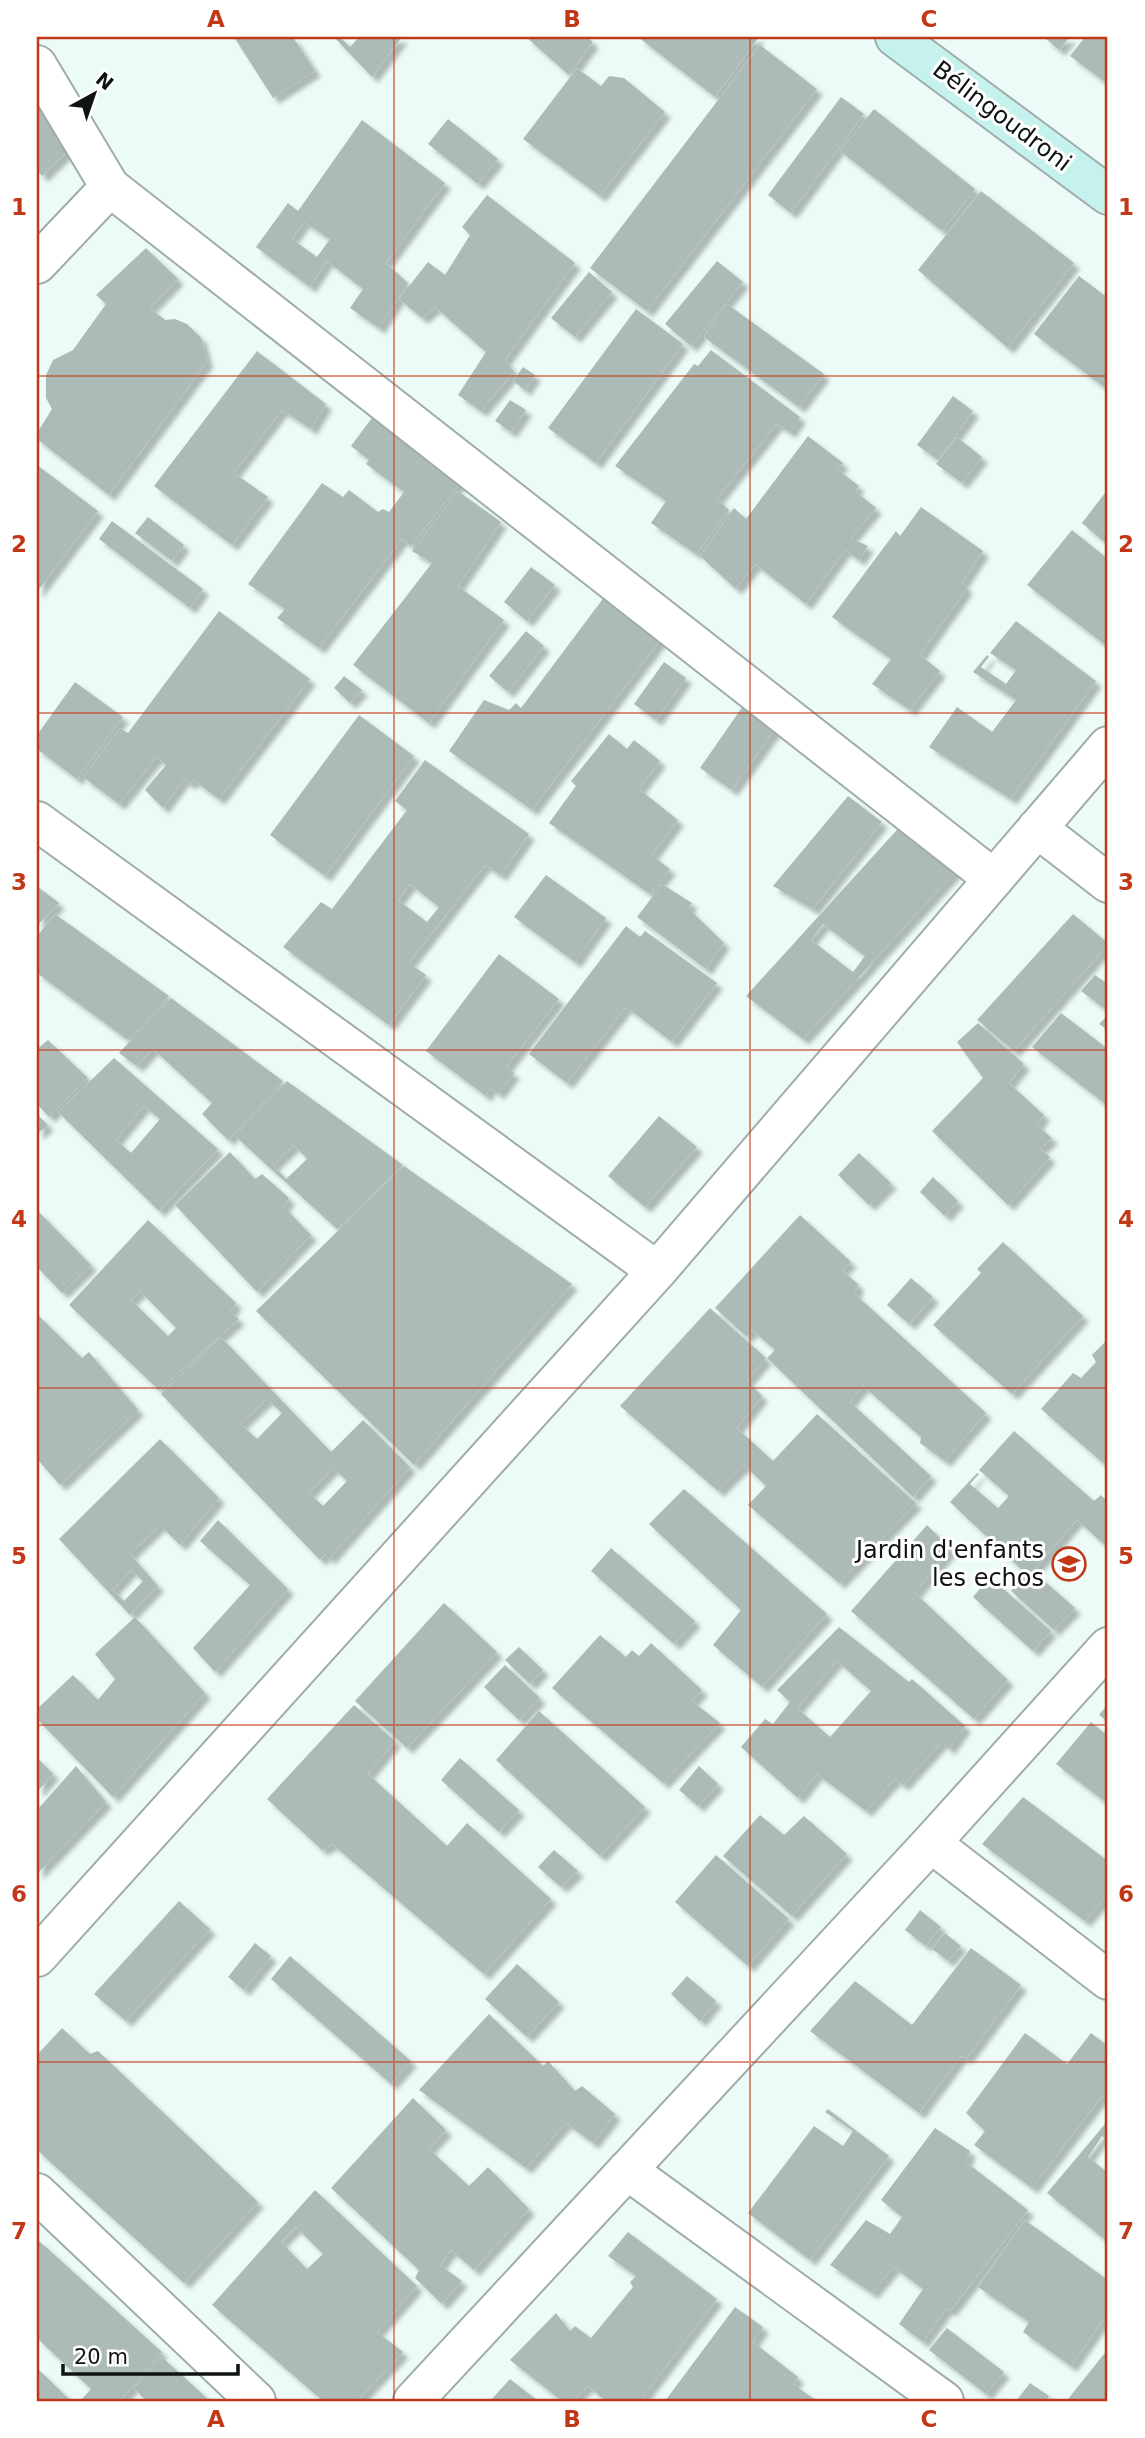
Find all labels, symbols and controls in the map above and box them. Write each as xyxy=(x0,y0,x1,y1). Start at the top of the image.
text: A xyxy=(207,6,225,32)
text: B xyxy=(563,6,581,32)
text: C xyxy=(921,6,937,32)
street label: Bélingoudroni xyxy=(927,55,1077,177)
north arrow xyxy=(60,60,130,130)
text: N xyxy=(92,67,118,95)
text: 1 xyxy=(11,194,27,220)
text: 1 xyxy=(1118,194,1134,220)
text: 2 xyxy=(11,531,27,557)
text: 2 xyxy=(1118,531,1134,557)
text: 3 xyxy=(11,869,27,895)
text: 3 xyxy=(1118,869,1134,895)
text: 4 xyxy=(11,1206,27,1232)
text: 4 xyxy=(1118,1206,1134,1232)
place label: Jardin d'enfants les echos xyxy=(854,1536,1044,1592)
text: 5 xyxy=(11,1543,27,1569)
text: 5 xyxy=(1118,1543,1134,1569)
school or university icon: Jardin d'enfants les echos xyxy=(1050,1545,1088,1583)
text: 6 xyxy=(11,1881,27,1907)
text: 6 xyxy=(1118,1881,1134,1907)
text: 7 xyxy=(11,2218,27,2244)
text: 7 xyxy=(1118,2218,1134,2244)
scale bar xyxy=(63,2333,238,2377)
text: 20 m xyxy=(74,2345,128,2369)
text: A xyxy=(207,2406,225,2432)
text: B xyxy=(563,2406,581,2432)
text: C xyxy=(921,2406,937,2432)

